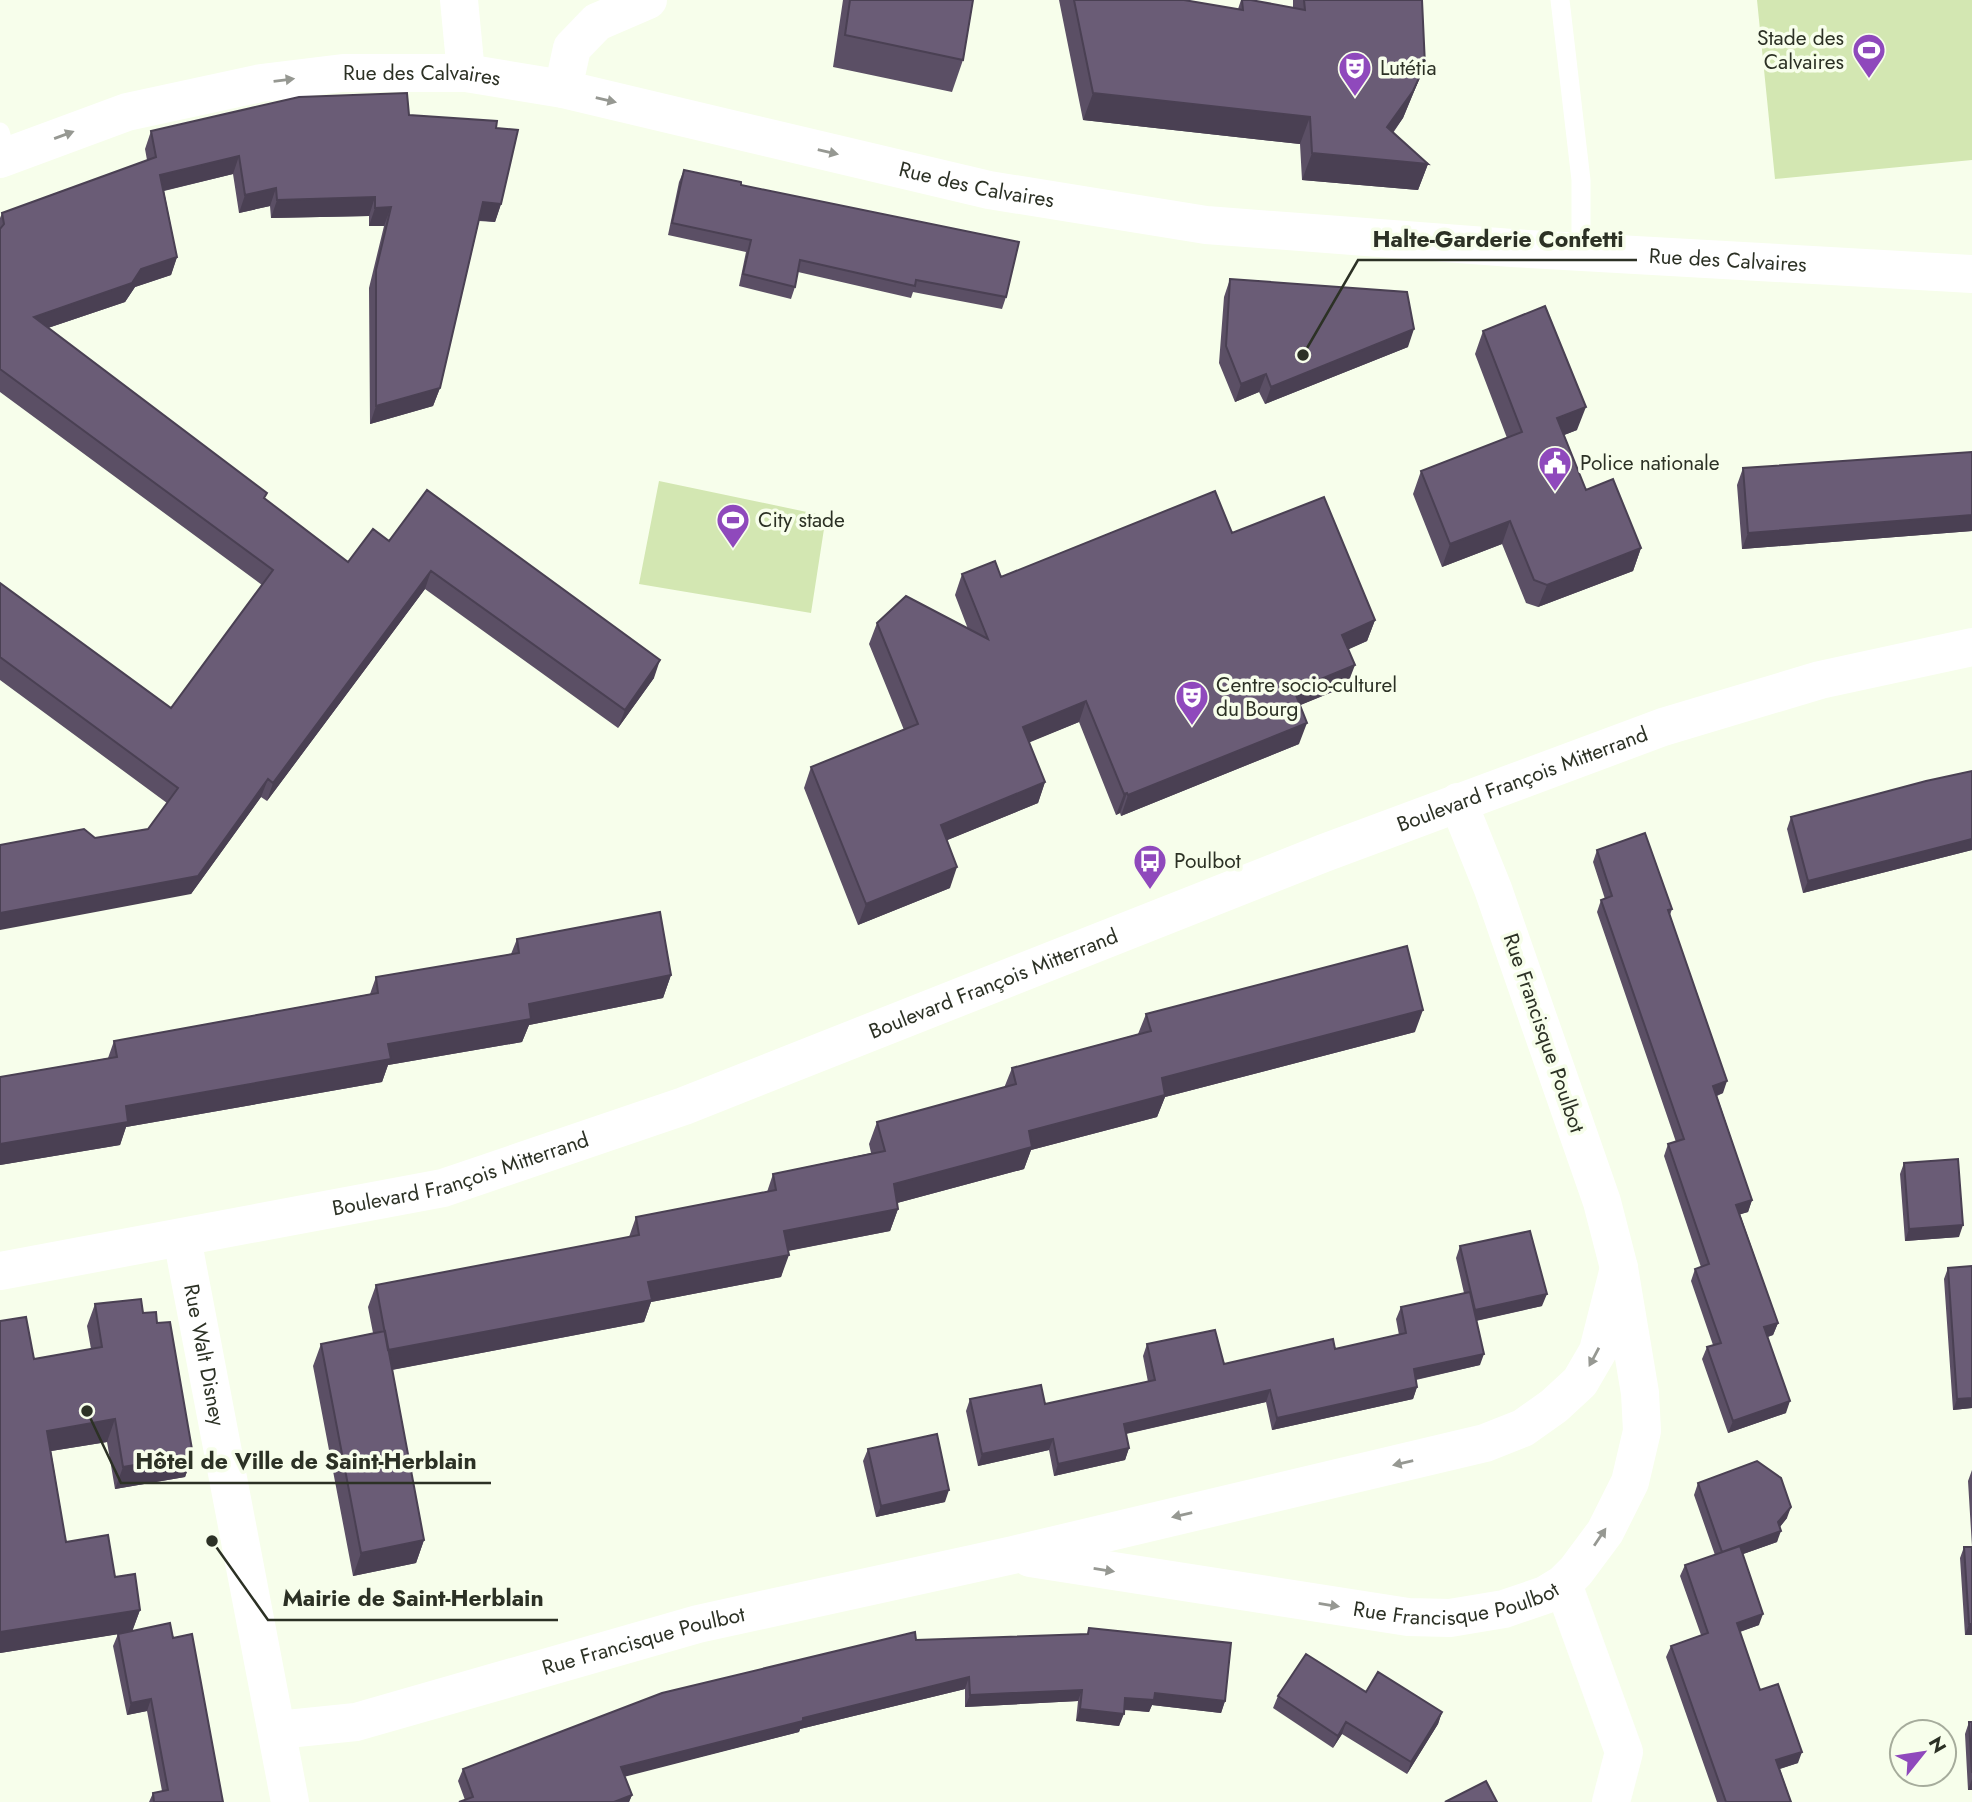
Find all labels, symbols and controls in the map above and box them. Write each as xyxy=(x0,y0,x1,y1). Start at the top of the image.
place label: Stade des Calvaires xyxy=(1757,23,1844,77)
sports icon: Stade des Calvaires xyxy=(1850,31,1888,80)
theatre icon: Lutétia xyxy=(1336,49,1374,98)
place label: Lutétia xyxy=(1380,53,1437,83)
street label: Rue des Calvaires xyxy=(343,58,503,93)
one-way arrow xyxy=(273,75,295,86)
one-way arrow xyxy=(596,94,618,105)
one-way arrow xyxy=(53,130,74,141)
one-way arrow xyxy=(817,147,839,158)
street label: Rue des Calvaires xyxy=(896,154,1056,215)
callout: Halte-Garderie Confetti xyxy=(1358,216,1637,260)
text: Halte-Garderie Confetti xyxy=(1372,222,1624,256)
street label: Rue des Calvaires xyxy=(1648,241,1807,280)
public building icon: Police nationale xyxy=(1536,444,1574,493)
place label: Police nationale xyxy=(1580,448,1720,478)
sports icon: City stade xyxy=(714,501,752,550)
place label: City stade xyxy=(758,505,845,535)
place label: Centre socio-culturel du Bourg xyxy=(1216,670,1397,724)
theatre icon: Centre socio-culturel du Bourg xyxy=(1173,678,1211,727)
street label: Boulevard François Mitterrand xyxy=(1393,719,1652,840)
bus stop icon: Poulbot xyxy=(1131,842,1169,891)
place label: Poulbot xyxy=(1174,846,1241,876)
street label: Boulevard François Mitterrand xyxy=(864,921,1122,1046)
street label: Rue Francisque Poulbot xyxy=(1496,929,1592,1137)
street label: Boulevard François Mitterrand xyxy=(330,1124,593,1223)
street label: Rue Walt Disney xyxy=(176,1281,233,1429)
one-way arrow xyxy=(1588,1347,1600,1367)
callout: Hôtel de Ville de Saint-Herblain xyxy=(121,1439,491,1483)
text: Hôtel de Ville de Saint-Herblain xyxy=(135,1444,477,1478)
one-way arrow xyxy=(1392,1457,1414,1468)
one-way arrow xyxy=(1170,1510,1192,1521)
one-way arrow xyxy=(1593,1528,1606,1547)
one-way arrow xyxy=(1093,1565,1115,1576)
street label: Rue Francisque Poulbot xyxy=(1351,1575,1565,1633)
callout: Mairie de Saint-Herblain xyxy=(268,1576,558,1620)
text: Mairie de Saint-Herblain xyxy=(282,1581,544,1615)
street label: Rue Francisque Poulbot xyxy=(538,1599,748,1683)
one-way arrow xyxy=(1318,1600,1340,1611)
north arrow xyxy=(1888,1718,1958,1788)
text: N xyxy=(1922,1731,1953,1758)

